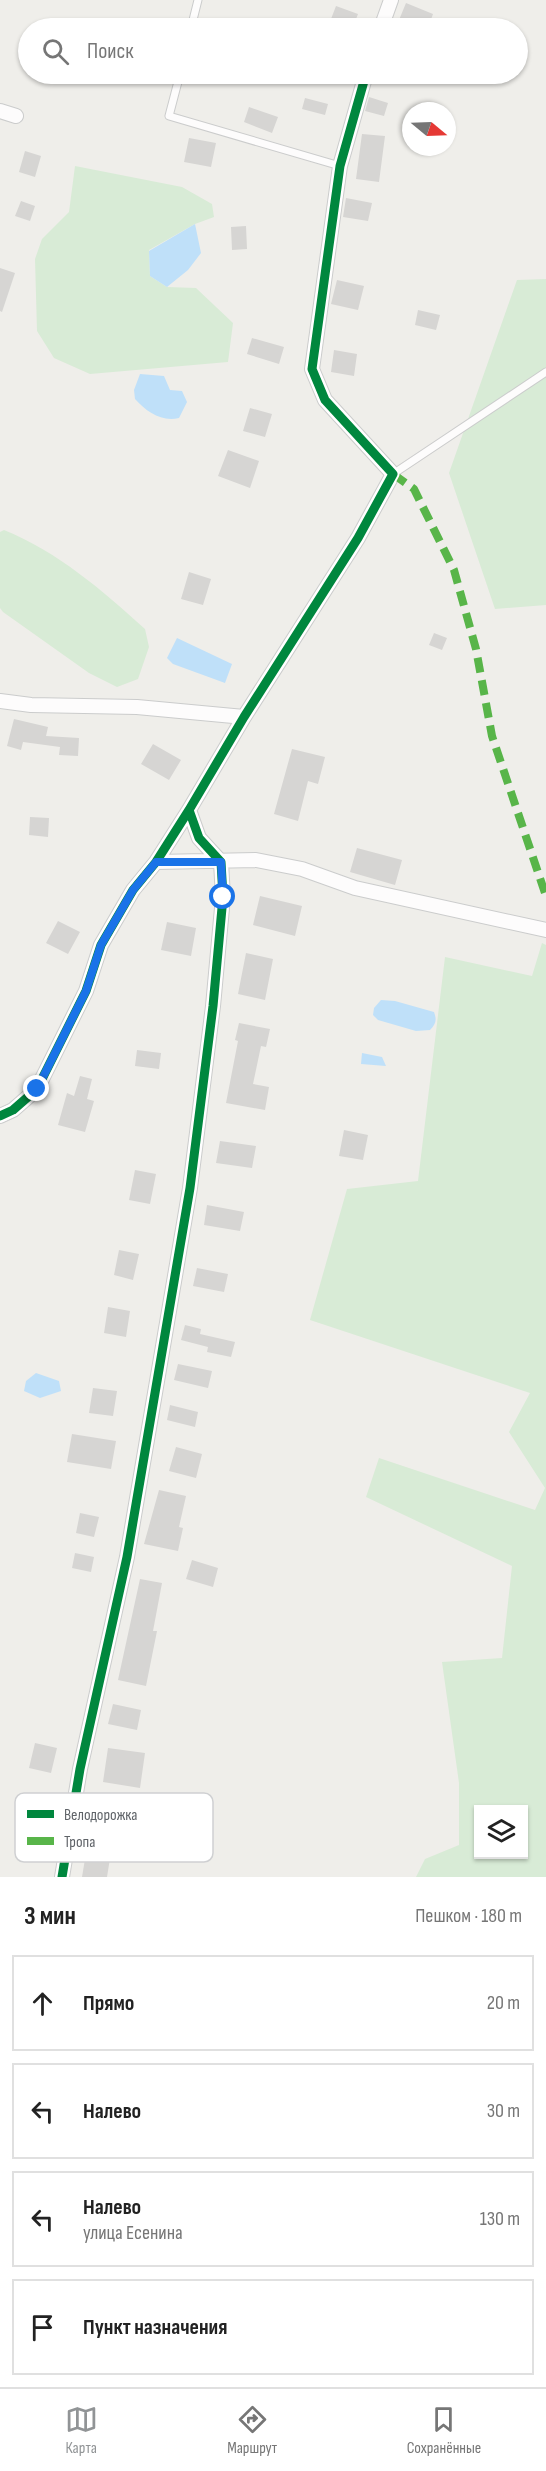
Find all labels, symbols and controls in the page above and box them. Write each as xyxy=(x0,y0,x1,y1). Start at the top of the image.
search box xyxy=(18,18,528,84)
icon: search xyxy=(39,35,72,68)
text: Поиск xyxy=(87,38,133,65)
north arrow xyxy=(402,102,456,156)
route start xyxy=(209,883,235,909)
route end xyxy=(23,1075,49,1101)
legend xyxy=(15,1793,213,1862)
map controls xyxy=(474,1805,528,1859)
button: layers xyxy=(474,1805,528,1859)
text: Велодорожка xyxy=(64,1806,137,1825)
text: Тропа xyxy=(64,1833,95,1852)
text: 3 мин xyxy=(24,1901,76,1932)
text: Пешком · 180 m xyxy=(415,1904,522,1928)
icon: ahead xyxy=(26,1987,59,2020)
text: Прямо xyxy=(83,1990,134,2017)
text: 20 m xyxy=(487,1991,520,2015)
icon: left xyxy=(26,2095,59,2128)
text: Налево xyxy=(83,2098,141,2125)
text: 30 m xyxy=(487,2099,520,2123)
text: Налево xyxy=(83,2194,141,2221)
icon: left xyxy=(26,2203,59,2236)
text: 130 m xyxy=(480,2207,520,2231)
text: улица Есенина xyxy=(83,2221,183,2245)
icon: arrive xyxy=(26,2311,59,2344)
text: Пункт назначения xyxy=(83,2314,227,2341)
tab: Карта xyxy=(65,2403,98,2458)
tab: Маршрут xyxy=(227,2403,277,2458)
tab: Сохранённые xyxy=(407,2403,481,2458)

